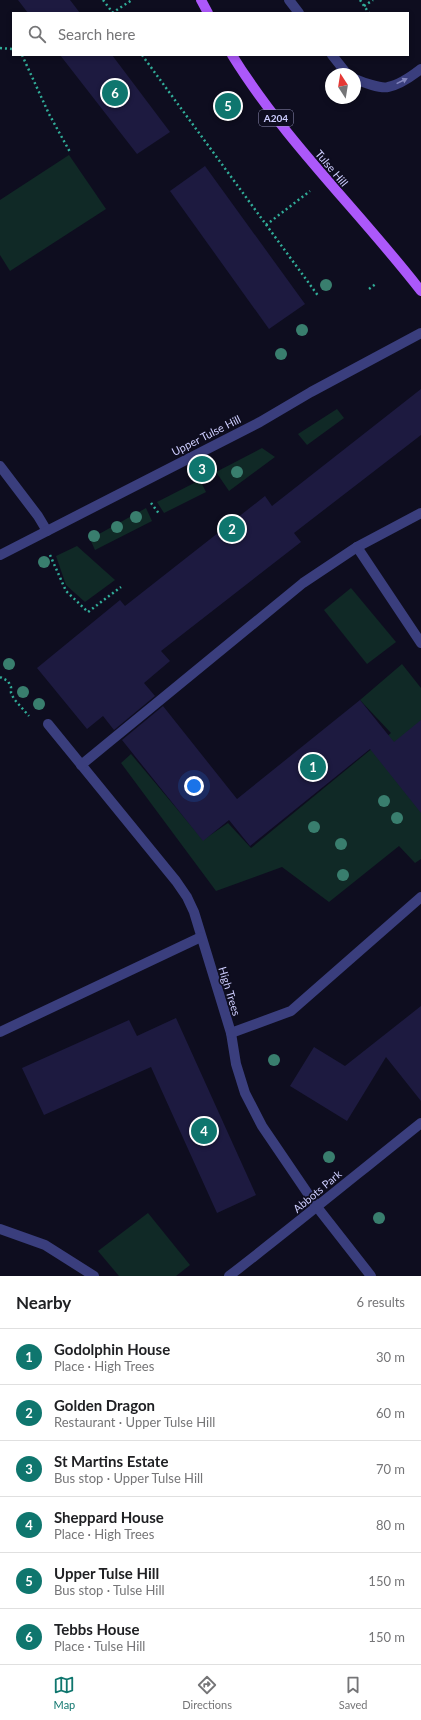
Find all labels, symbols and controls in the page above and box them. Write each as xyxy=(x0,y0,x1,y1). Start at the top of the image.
search box xyxy=(12,12,409,56)
icon: search xyxy=(26,23,48,45)
text: Search here xyxy=(58,25,135,43)
north arrow xyxy=(325,68,361,104)
pin: 6 xyxy=(102,78,128,108)
one-way arrow xyxy=(396,78,408,84)
pin: 5 xyxy=(215,91,241,121)
road number: A204 xyxy=(259,110,293,126)
street label: Tulse Hill xyxy=(313,147,351,189)
street label: Upper Tulse Hill xyxy=(169,412,243,458)
pin: 3 xyxy=(189,454,215,484)
pin: 2 xyxy=(219,514,245,544)
pin: 1 xyxy=(300,752,326,782)
your location xyxy=(184,776,204,796)
street label: High Trees xyxy=(216,965,244,1017)
pin: 4 xyxy=(191,1116,217,1146)
street label: Abbots Park xyxy=(290,1167,344,1215)
text: Nearby xyxy=(16,1292,71,1313)
text: 6 results xyxy=(357,1294,405,1310)
text: Godolphin House xyxy=(54,1340,170,1358)
text: 1 xyxy=(25,1349,33,1365)
text: 30 m xyxy=(376,1349,405,1365)
text: Place · High Trees xyxy=(54,1358,154,1374)
text: Golden Dragon xyxy=(54,1396,155,1414)
text: 2 xyxy=(25,1405,33,1421)
text: 60 m xyxy=(376,1405,405,1421)
text: Restaurant · Upper Tulse Hill xyxy=(54,1414,215,1430)
text: St Martins Estate xyxy=(54,1452,168,1470)
text: 3 xyxy=(25,1461,33,1477)
text: 70 m xyxy=(376,1461,405,1477)
text: Bus stop · Upper Tulse Hill xyxy=(54,1470,203,1486)
text: Sheppard House xyxy=(54,1508,164,1526)
text: 4 xyxy=(25,1517,33,1533)
text: 80 m xyxy=(376,1517,405,1533)
text: Place · High Trees xyxy=(54,1526,154,1542)
text: Upper Tulse Hill xyxy=(54,1564,159,1582)
text: 5 xyxy=(25,1573,33,1589)
text: 150 m xyxy=(368,1573,405,1589)
text: Bus stop · Tulse Hill xyxy=(54,1582,165,1598)
text: Tebbs House xyxy=(54,1620,139,1638)
text: 6 xyxy=(25,1629,33,1645)
text: 150 m xyxy=(368,1629,405,1645)
text: Place · Tulse Hill xyxy=(54,1638,145,1654)
tab: Map xyxy=(53,1674,75,1711)
tab: Directions xyxy=(182,1674,232,1711)
tab: Saved xyxy=(339,1674,368,1711)

